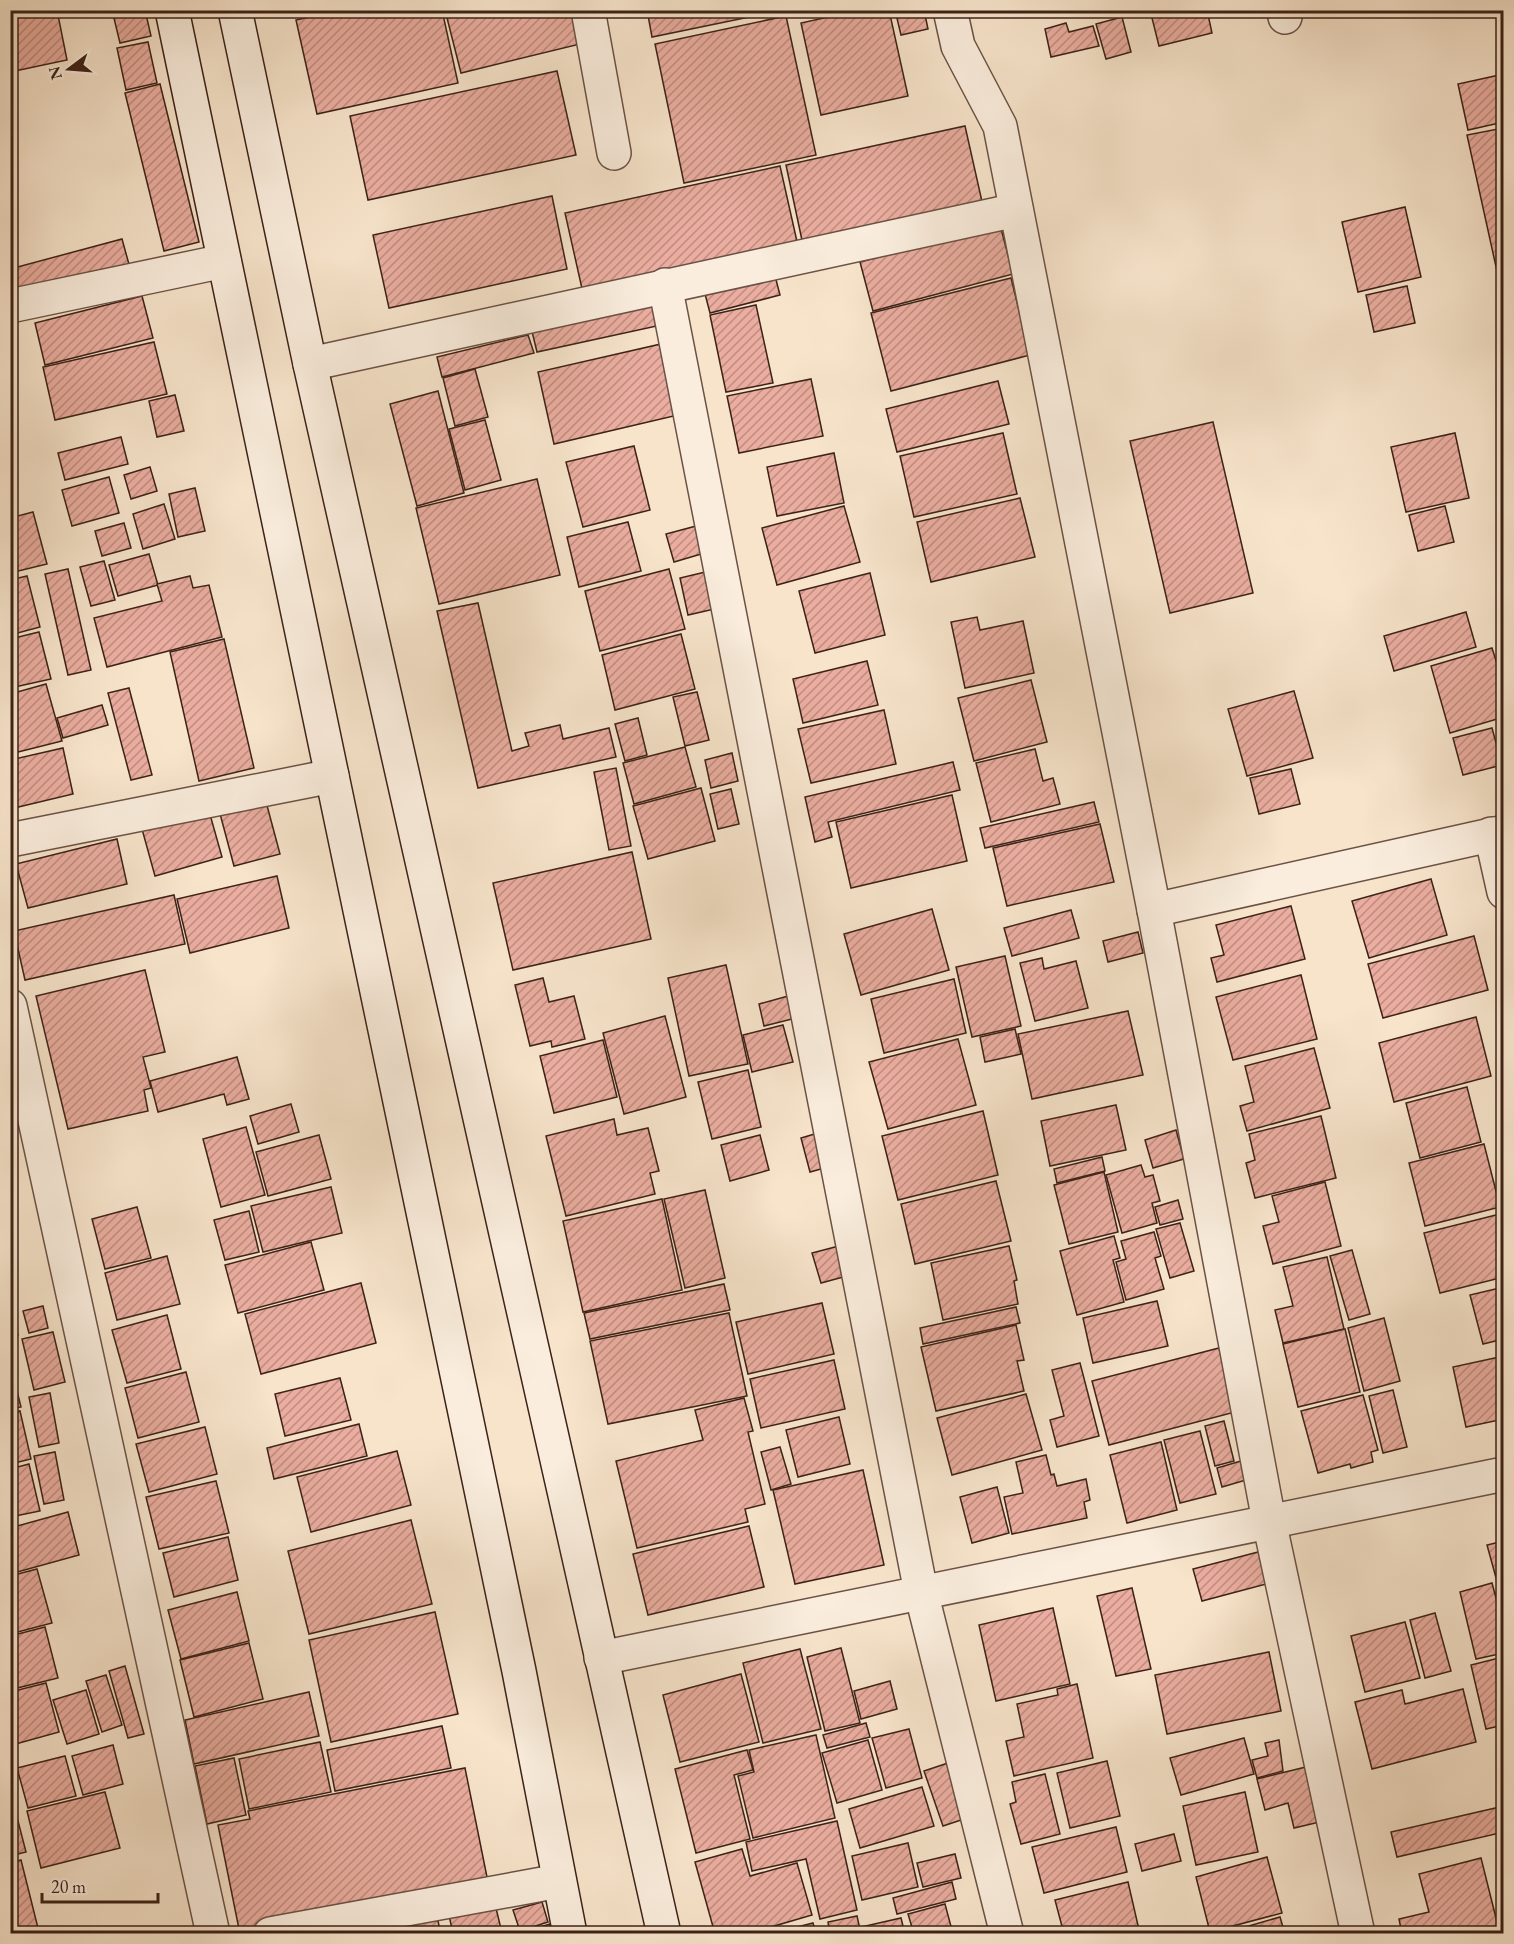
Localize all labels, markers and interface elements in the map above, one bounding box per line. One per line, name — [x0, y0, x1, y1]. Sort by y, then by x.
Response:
north arrow — [39, 39, 99, 99]
text: N — [43, 64, 67, 82]
scale bar — [42, 1866, 158, 1904]
text: 20 m — [51, 1875, 86, 1898]

